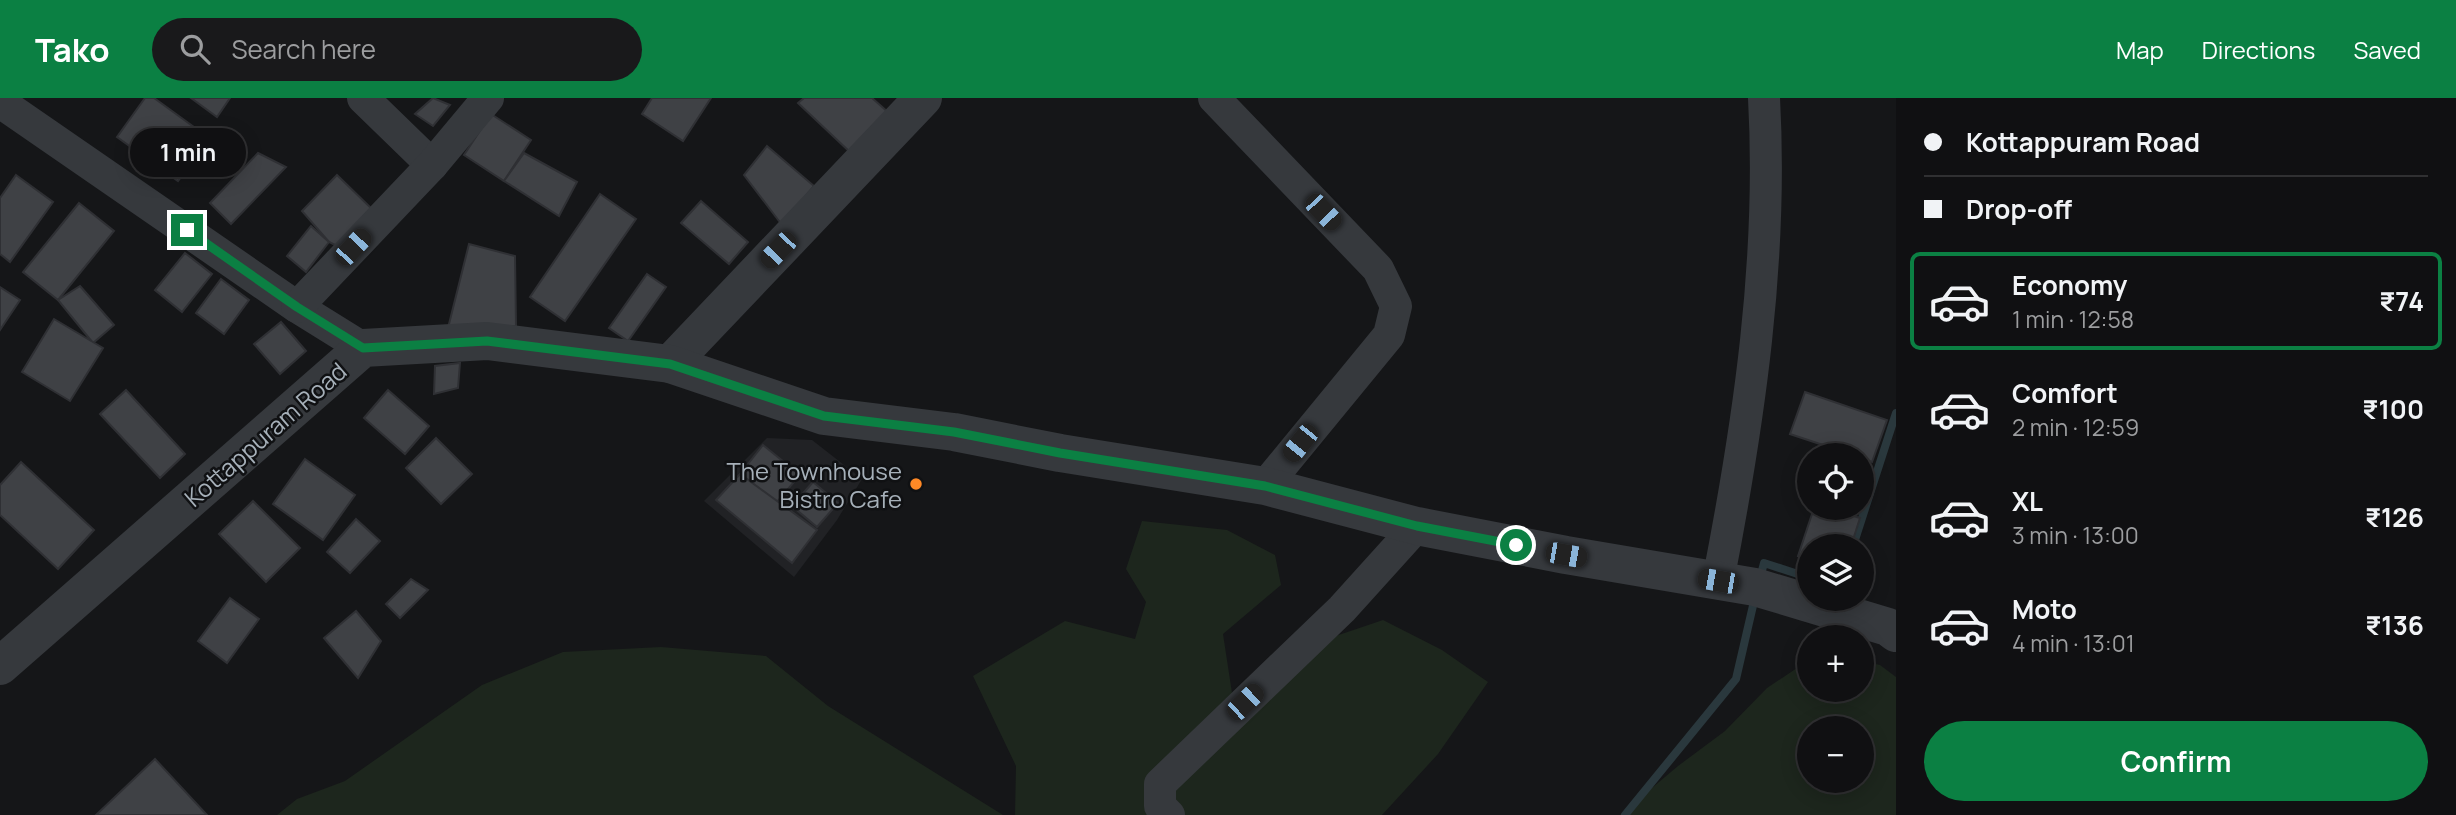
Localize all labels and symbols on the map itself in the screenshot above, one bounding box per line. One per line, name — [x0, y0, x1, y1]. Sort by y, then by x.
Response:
callout: 1 min — [129, 129, 245, 178]
car — [1301, 190, 1346, 234]
route end — [171, 214, 203, 246]
car — [331, 224, 376, 270]
car — [756, 228, 801, 272]
street label: Kottappuram Road — [177, 354, 353, 514]
car — [1279, 420, 1322, 466]
place label: The Townhouse Bistro Cafe — [726, 454, 902, 515]
marker: The Townhouse Bistro Cafe — [908, 476, 924, 492]
route start — [1500, 529, 1532, 561]
car — [1544, 541, 1589, 569]
car — [1696, 567, 1741, 595]
car — [1223, 680, 1268, 724]

